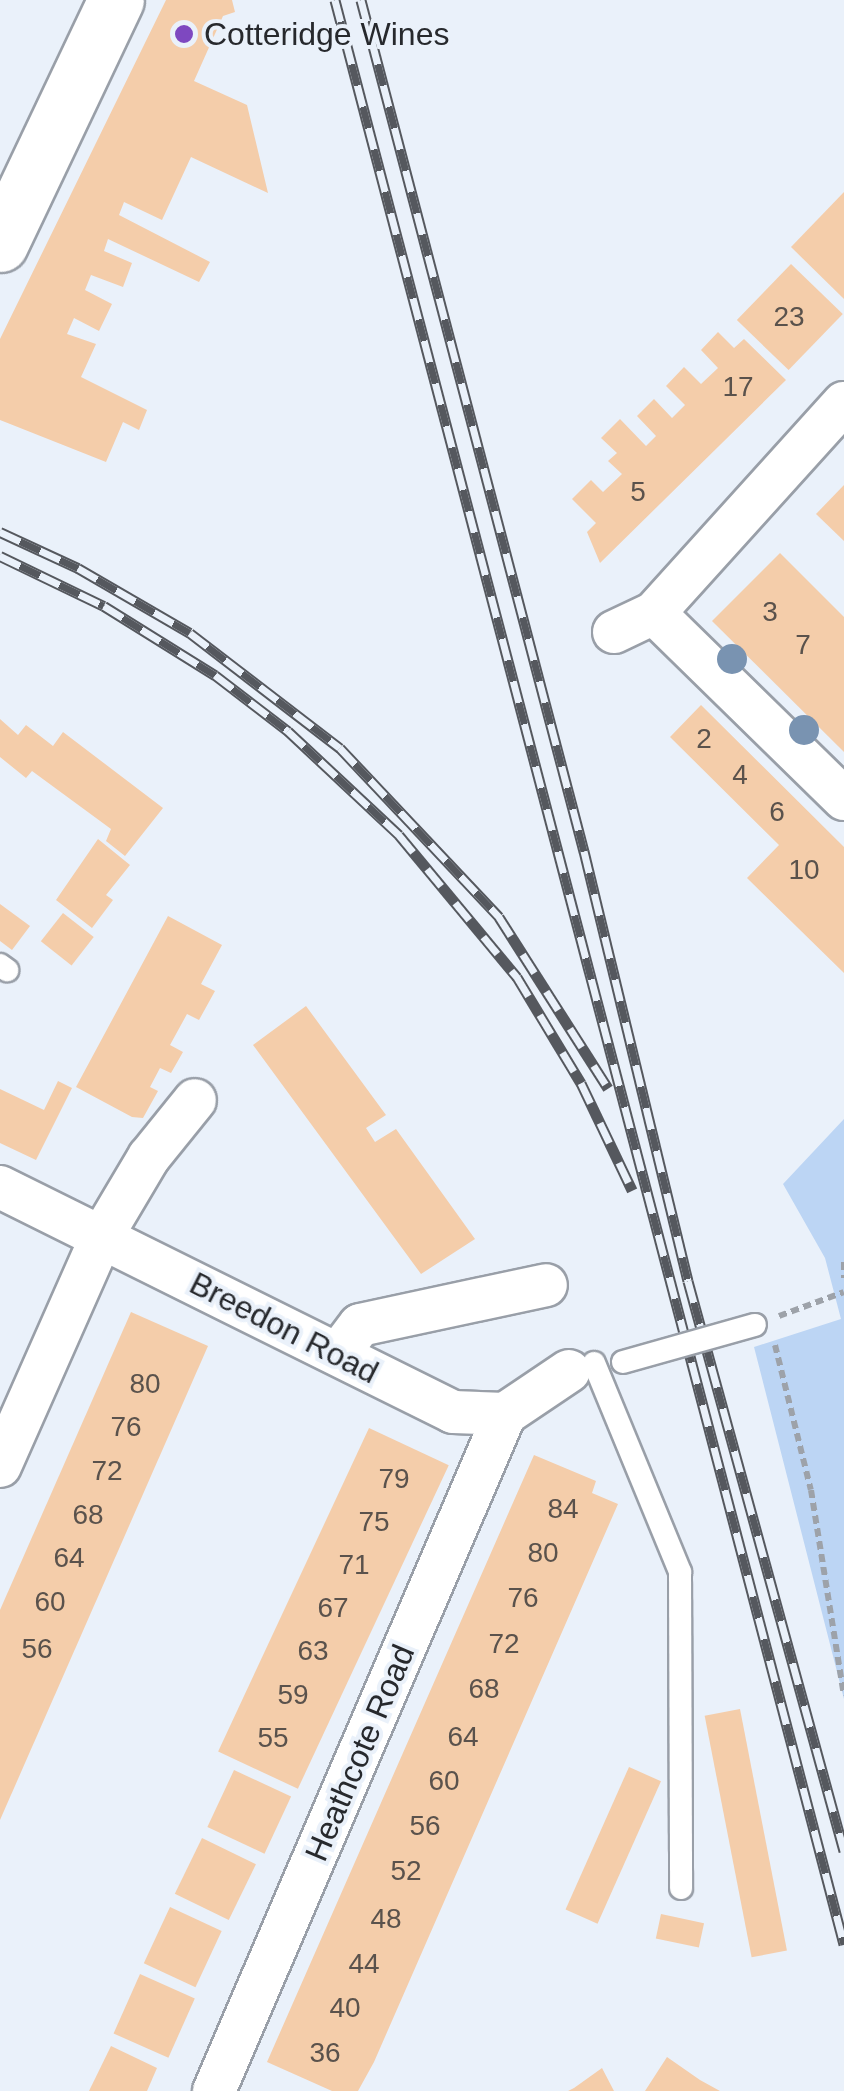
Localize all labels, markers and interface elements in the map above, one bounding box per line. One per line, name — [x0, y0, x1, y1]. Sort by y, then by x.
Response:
place label: Cotteridge Wines — [204, 15, 449, 53]
marker: Cotteridge Wines — [173, 23, 195, 45]
house number: 23 — [773, 300, 805, 334]
house number: 17 — [722, 370, 754, 404]
house number: 5 — [630, 475, 646, 509]
house number: 3 — [762, 595, 778, 629]
house number: 7 — [795, 628, 811, 662]
house number: 2 — [696, 722, 712, 756]
house number: 4 — [732, 758, 748, 792]
house number: 6 — [769, 795, 785, 829]
house number: 10 — [788, 853, 820, 887]
street label: Breedon Road — [183, 1264, 385, 1392]
house number: 80 — [129, 1367, 161, 1401]
house number: 76 — [110, 1410, 142, 1444]
house number: 72 — [91, 1454, 123, 1488]
house number: 79 — [378, 1462, 410, 1496]
house number: 84 — [547, 1492, 579, 1526]
house number: 68 — [72, 1498, 104, 1532]
house number: 75 — [358, 1505, 390, 1539]
house number: 80 — [527, 1536, 559, 1570]
house number: 64 — [53, 1541, 85, 1575]
house number: 71 — [338, 1548, 370, 1582]
house number: 76 — [507, 1581, 539, 1615]
house number: 60 — [34, 1585, 66, 1619]
house number: 67 — [317, 1591, 349, 1625]
house number: 72 — [488, 1627, 520, 1661]
house number: 56 — [21, 1632, 53, 1666]
house number: 63 — [297, 1634, 329, 1668]
street label: Heathcote Road — [297, 1639, 423, 1867]
house number: 68 — [468, 1672, 500, 1706]
house number: 59 — [277, 1678, 309, 1712]
house number: 64 — [447, 1720, 479, 1754]
house number: 55 — [257, 1721, 289, 1755]
house number: 60 — [428, 1764, 460, 1798]
house number: 56 — [409, 1809, 441, 1843]
house number: 52 — [390, 1854, 422, 1888]
house number: 48 — [370, 1902, 402, 1936]
house number: 44 — [348, 1947, 380, 1981]
house number: 40 — [329, 1991, 361, 2025]
house number: 36 — [309, 2036, 341, 2070]

